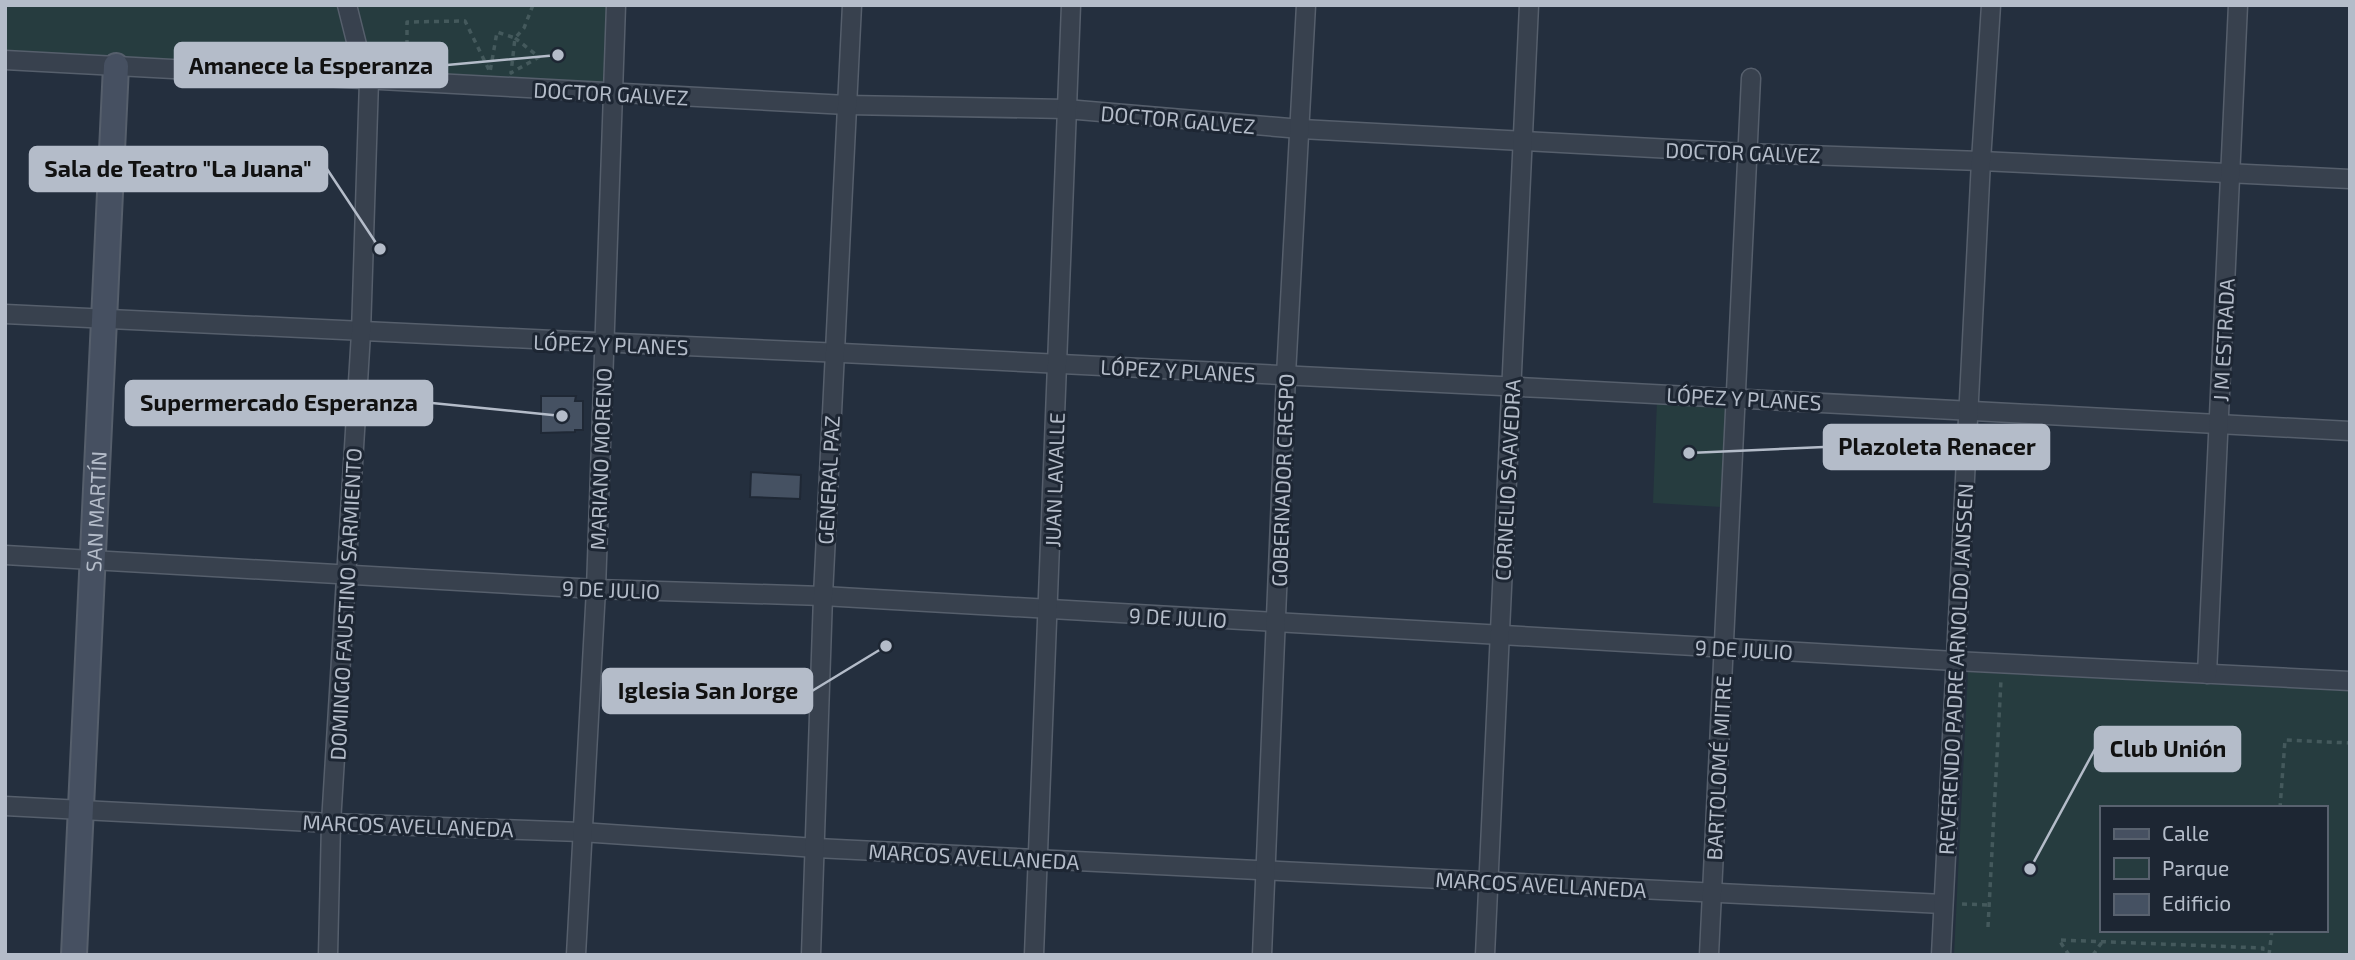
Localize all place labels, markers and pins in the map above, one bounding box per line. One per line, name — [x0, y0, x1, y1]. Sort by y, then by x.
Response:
callout: Amanece la Esperanza — [175, 43, 447, 87]
callout: Sala de Teatro "La Juana" — [30, 147, 327, 191]
callout: Supermercado Esperanza — [126, 381, 432, 425]
callout: Plazoleta Renacer — [1824, 425, 2049, 469]
callout: Iglesia San Jorge — [603, 669, 812, 713]
callout: Club Unión — [2095, 727, 2240, 771]

